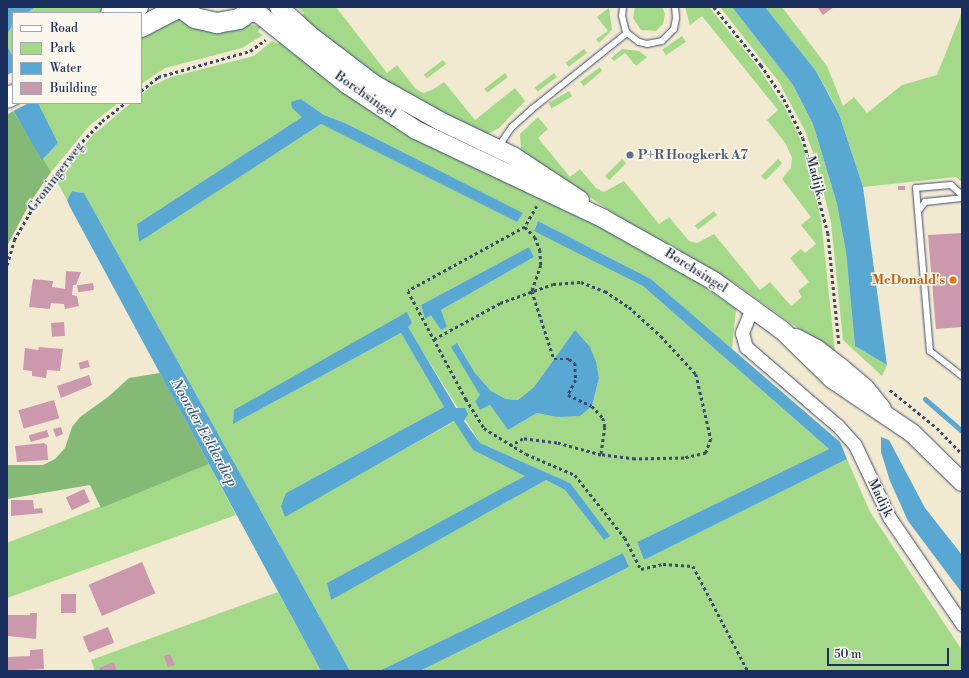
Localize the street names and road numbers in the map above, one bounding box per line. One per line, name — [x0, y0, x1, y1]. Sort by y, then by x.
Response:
street label: Borchsingel — [332, 68, 398, 122]
street label: Groningerweg — [25, 139, 87, 215]
street label: Madijk — [802, 154, 828, 198]
street label: Borchsingel — [662, 246, 730, 296]
street label: Madijk — [864, 476, 896, 520]

